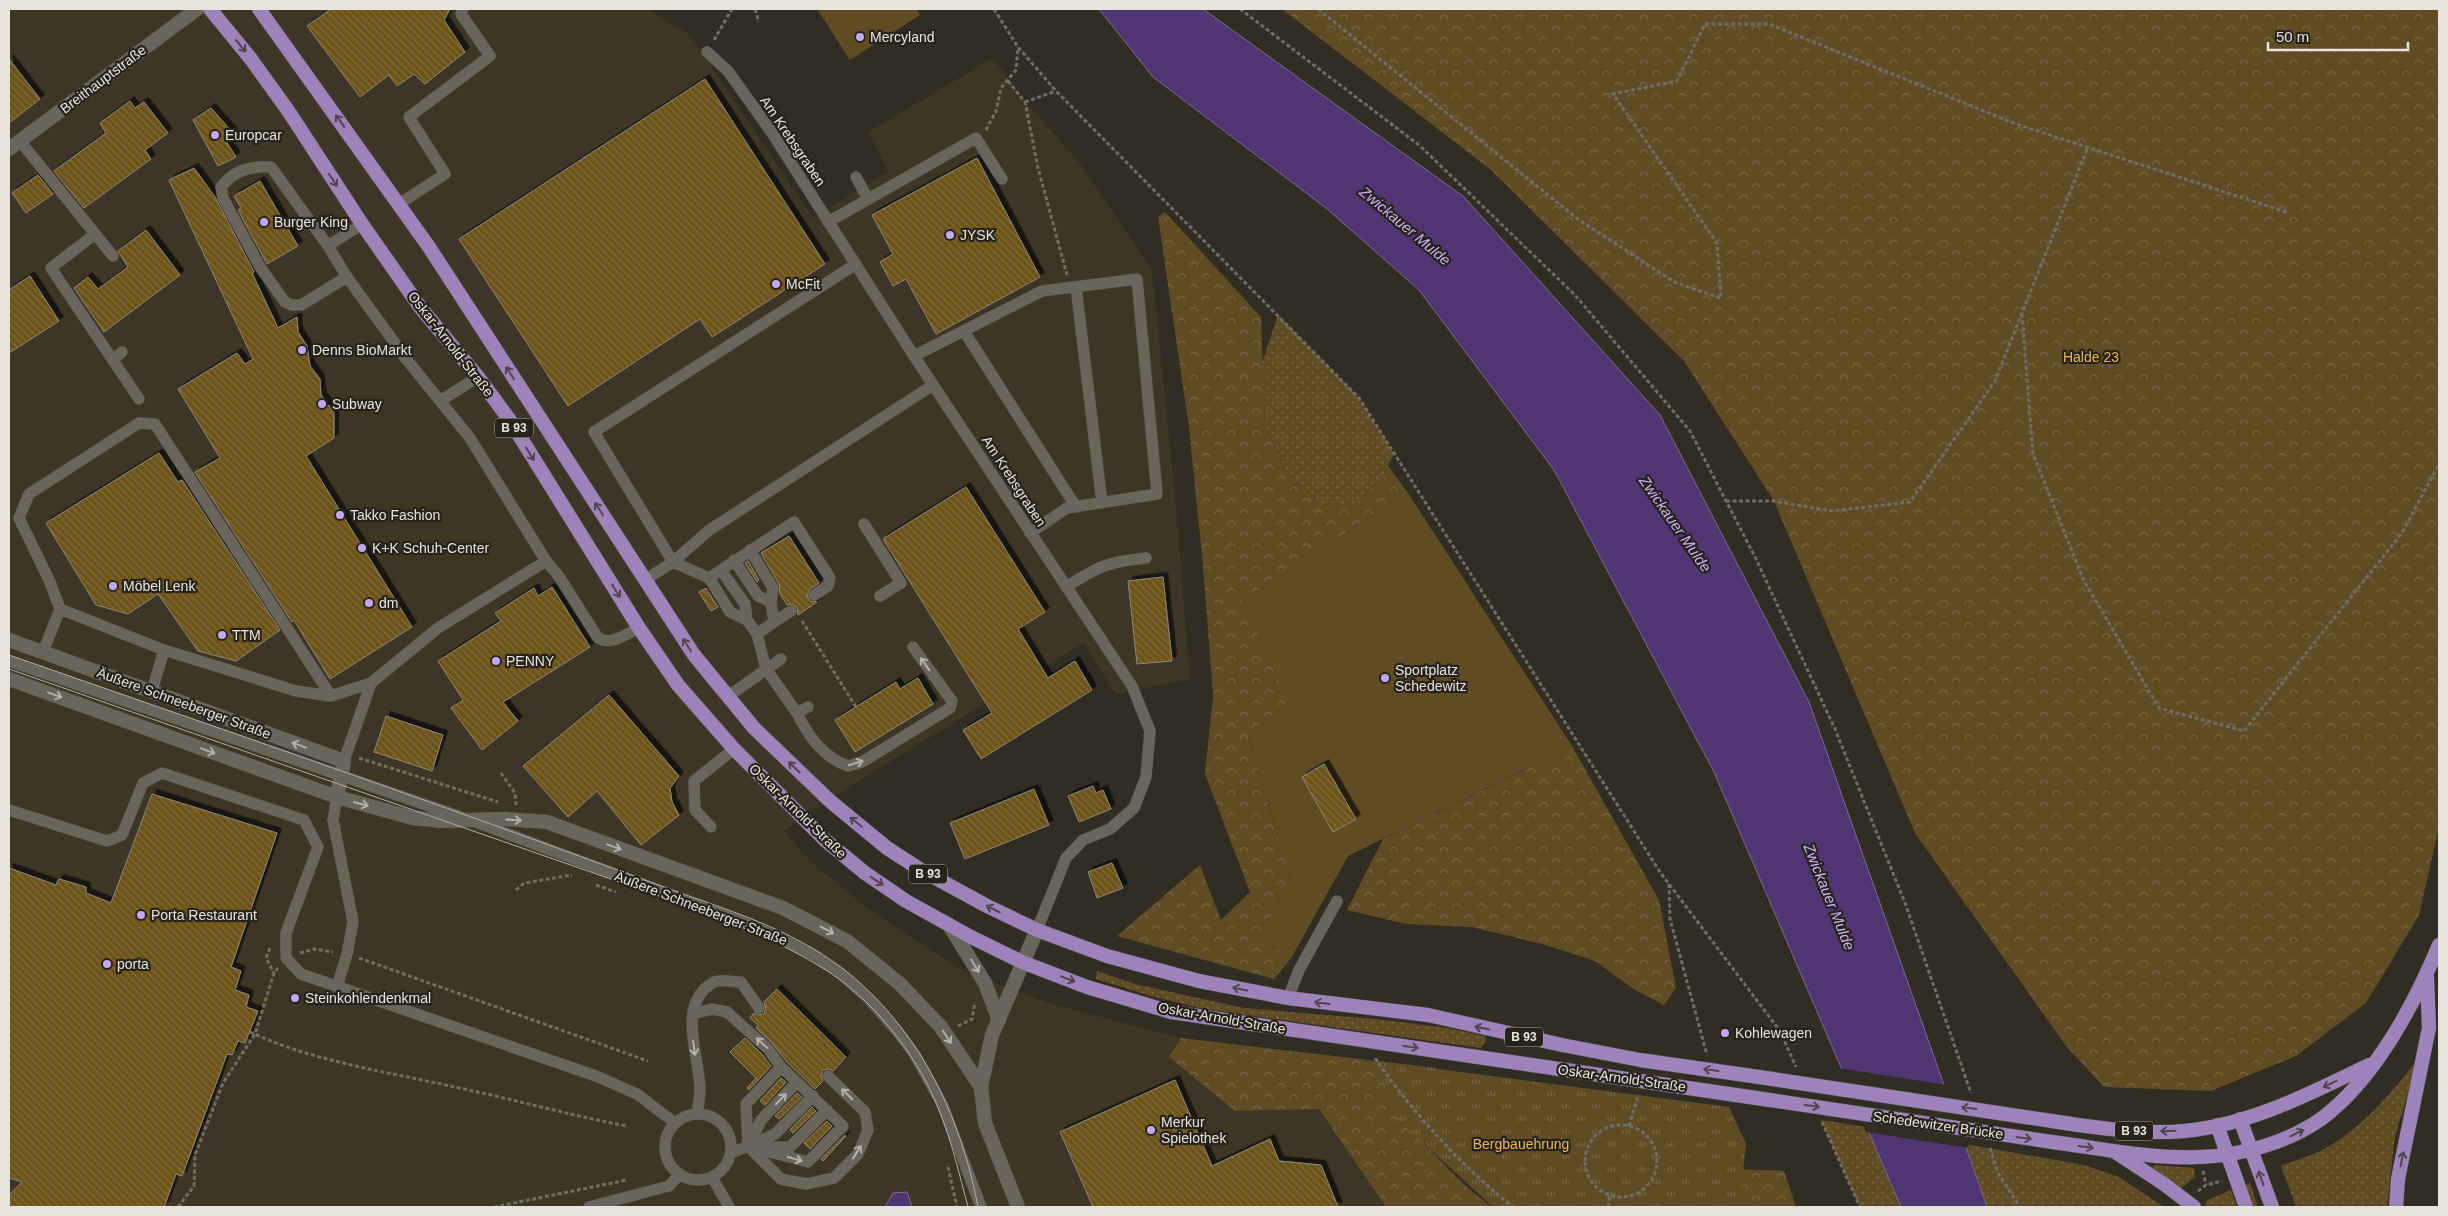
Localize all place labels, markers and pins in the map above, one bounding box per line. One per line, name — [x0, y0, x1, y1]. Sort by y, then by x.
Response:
place label: Mercyland — [870, 29, 935, 45]
marker: Mercyland — [854, 31, 866, 43]
place label: Europcar — [225, 127, 282, 143]
marker: Europcar — [209, 129, 221, 141]
place label: Burger King — [274, 214, 348, 230]
marker: Burger King — [258, 216, 270, 228]
place label: JYSK — [960, 227, 996, 243]
marker: JYSK — [944, 229, 956, 241]
place label: McFit — [786, 276, 820, 292]
marker: McFit — [770, 278, 782, 290]
place label: Denns BioMarkt — [312, 342, 412, 358]
marker: Denns BioMarkt — [296, 344, 308, 356]
place label: Subway — [332, 396, 382, 412]
marker: Subway — [316, 398, 328, 410]
place label: Takko Fashion — [350, 507, 440, 523]
marker: Takko Fashion — [334, 509, 346, 521]
place label: K+K Schuh-Center — [372, 540, 489, 556]
marker: K+K Schuh-Center — [356, 542, 368, 554]
place label: Möbel Lenk — [123, 578, 196, 594]
marker: Möbel Lenk — [107, 580, 119, 592]
place label: dm — [379, 595, 398, 611]
marker: dm — [363, 597, 375, 609]
place label: TTM — [232, 627, 261, 643]
marker: TTM — [216, 629, 228, 641]
place label: PENNY — [506, 653, 555, 669]
marker: PENNY — [490, 655, 502, 667]
place label: Sportplatz Schedewitz — [1395, 662, 1467, 694]
marker: Sportplatz Schedewitz — [1379, 672, 1391, 684]
place label: Porta Restaurant — [151, 907, 257, 923]
marker: Porta Restaurant — [135, 909, 147, 921]
place label: porta — [117, 956, 149, 972]
marker: porta — [101, 958, 113, 970]
place label: Steinkohlendenkmal — [305, 990, 431, 1006]
marker: Steinkohlendenkmal — [289, 992, 301, 1004]
place label: Kohlewagen — [1735, 1025, 1812, 1041]
marker: Kohlewagen — [1719, 1027, 1731, 1039]
place label: Merkur Spielothek — [1161, 1114, 1227, 1146]
marker: Merkur Spielothek — [1145, 1124, 1157, 1136]

